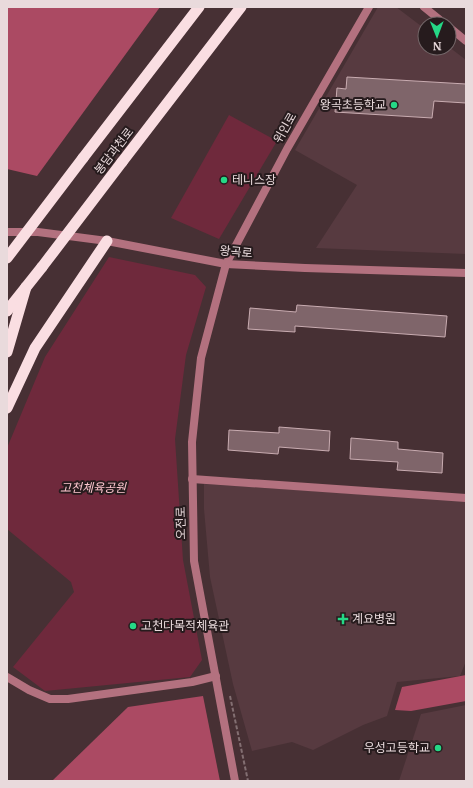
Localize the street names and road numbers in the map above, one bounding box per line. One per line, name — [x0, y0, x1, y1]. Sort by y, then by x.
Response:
street label: 위인로 — [270, 110, 299, 146]
street label: 봉담과천로 — [91, 124, 137, 177]
street label: 왕곡로 — [219, 243, 253, 260]
street label: 오전로 — [173, 506, 188, 540]

